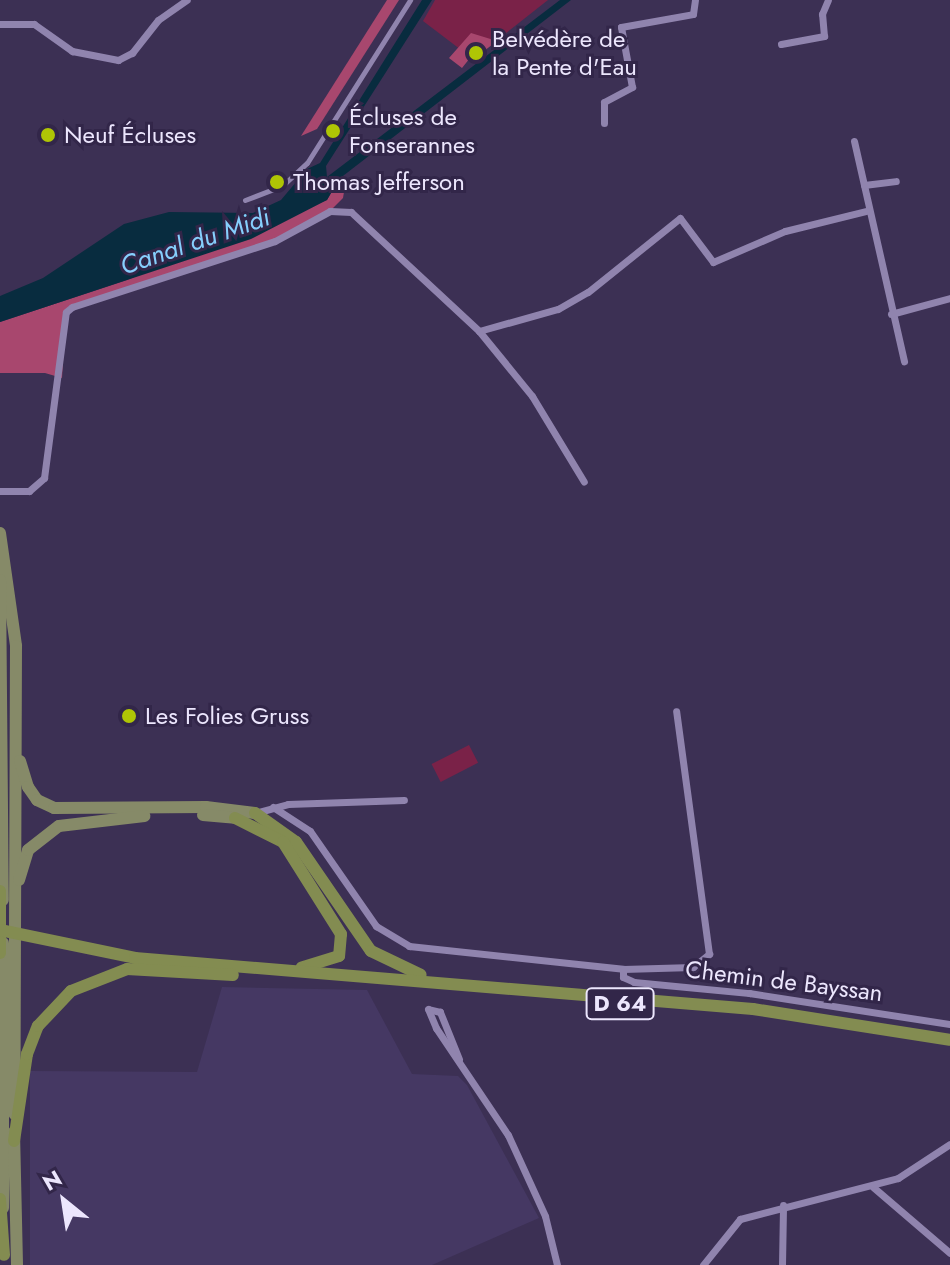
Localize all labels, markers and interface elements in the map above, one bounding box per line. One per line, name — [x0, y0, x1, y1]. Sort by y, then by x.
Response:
place label: Belvédère de la Pente d'Eau — [492, 25, 637, 81]
marker: Belvédère de la Pente d'Eau — [467, 44, 485, 62]
place label: Écluses de Fonserannes — [349, 103, 475, 159]
place label: Neuf Écluses — [64, 121, 196, 149]
marker: Écluses de Fonserannes — [324, 122, 342, 140]
marker: Neuf Écluses — [39, 126, 57, 144]
place label: Thomas Jefferson — [293, 168, 465, 196]
marker: Thomas Jefferson — [268, 173, 286, 191]
water label: Canal du Midi — [116, 202, 274, 282]
place label: Les Folies Gruss — [145, 702, 309, 730]
marker: Les Folies Gruss — [120, 707, 138, 725]
street label: Chemin de Bayssan — [684, 955, 884, 1007]
road number: D 64 — [584, 986, 656, 1022]
north arrow — [24, 1161, 104, 1241]
text: N — [36, 1162, 68, 1198]

